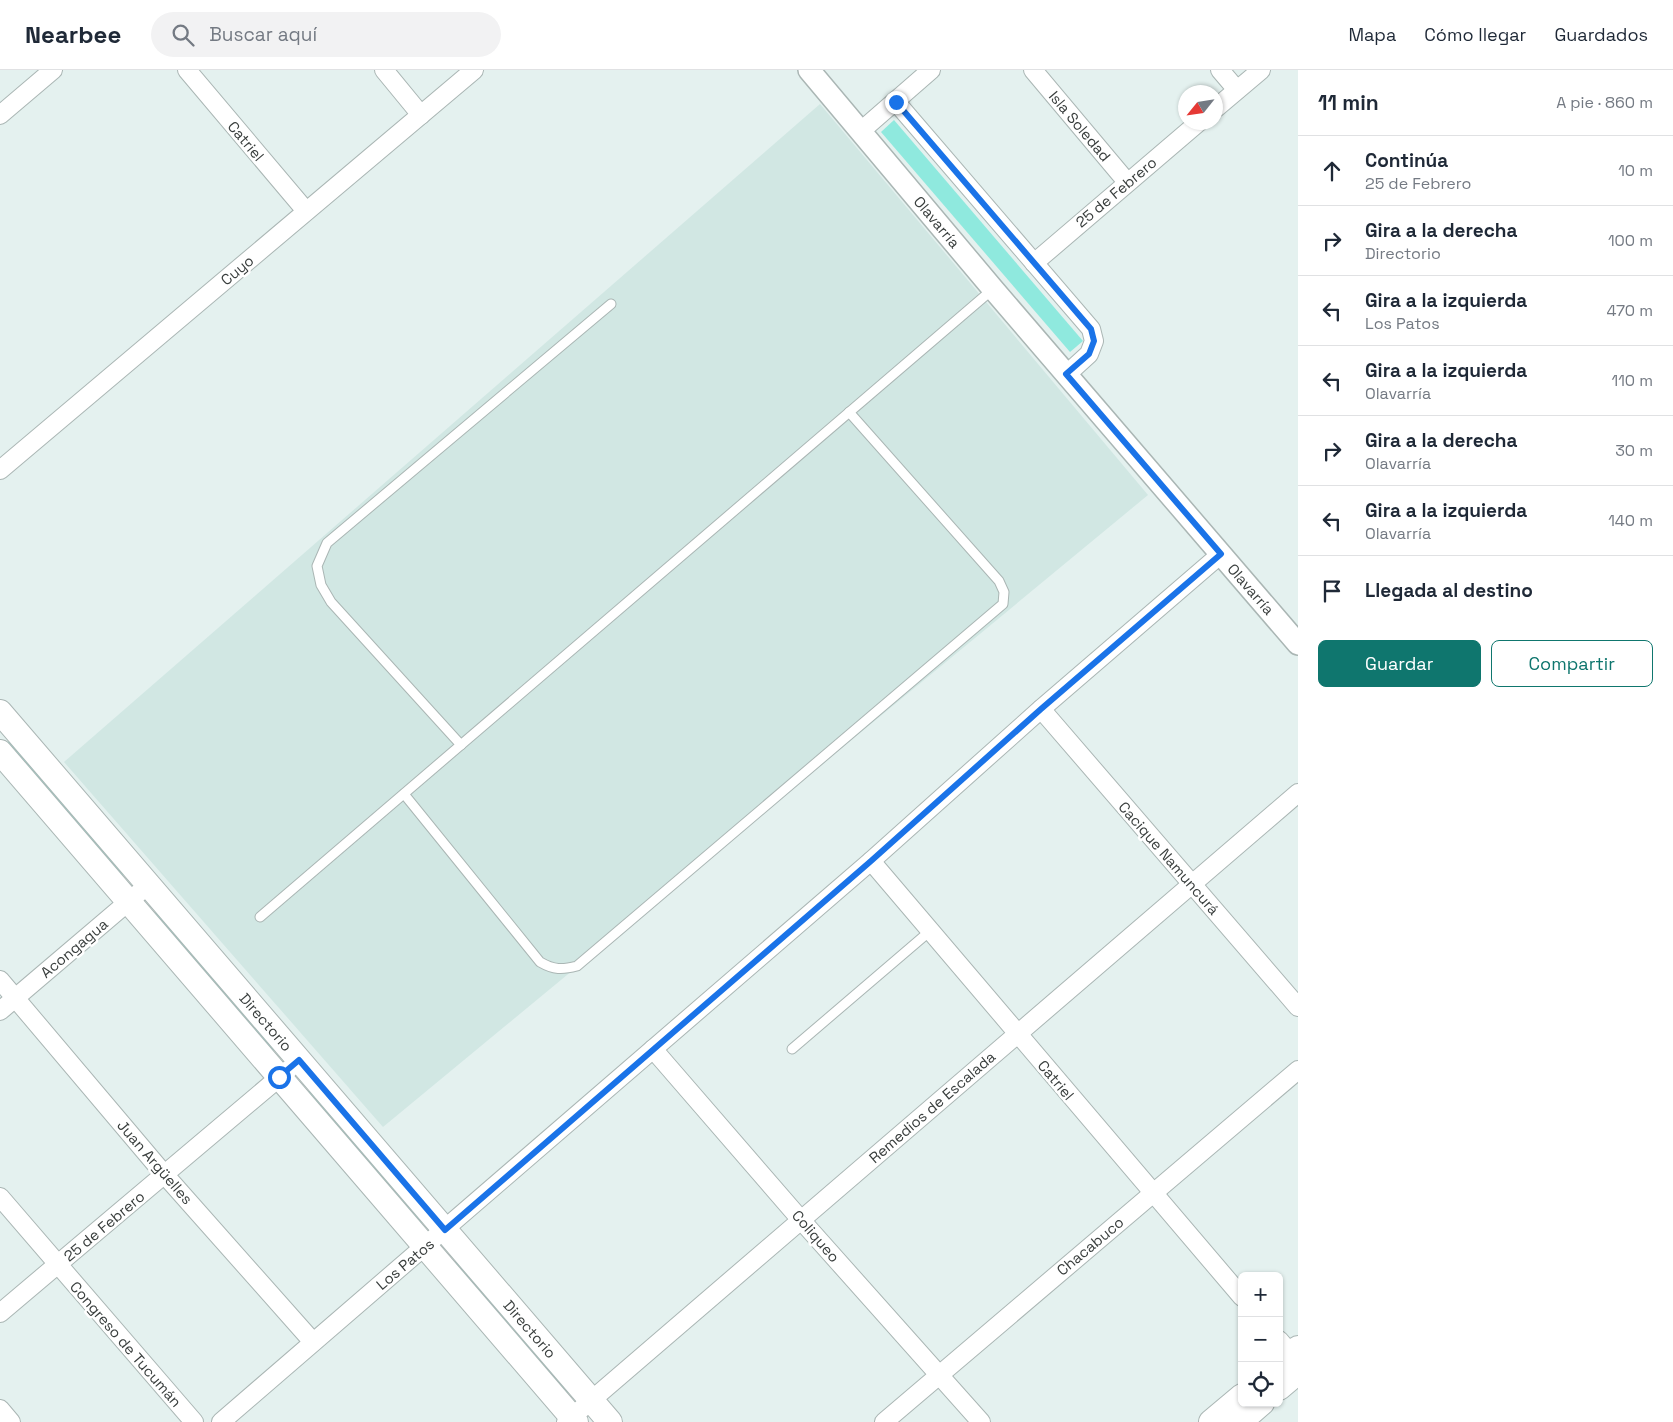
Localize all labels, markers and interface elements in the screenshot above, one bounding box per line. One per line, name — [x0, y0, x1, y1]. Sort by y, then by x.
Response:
search box — [151, 12, 501, 57]
text: Nearbee — [25, 19, 121, 50]
icon: search — [169, 21, 197, 49]
text: Buscar aquí — [209, 22, 317, 47]
text: Mapa — [1348, 23, 1396, 46]
text: Cómo llegar — [1424, 23, 1526, 46]
text: Guardados — [1554, 23, 1648, 46]
north arrow — [1178, 85, 1223, 130]
street label: Isla Soledad — [1045, 87, 1115, 165]
text: 11 min — [1318, 89, 1379, 116]
route end — [885, 91, 908, 114]
text: A pie · 860 m — [1556, 92, 1653, 113]
street label: Catriel — [224, 117, 268, 165]
text: Continúa — [1365, 148, 1448, 173]
street label: 25 de Febrero — [1072, 153, 1160, 231]
icon: ahead — [1318, 157, 1346, 185]
text: 10 m — [1618, 160, 1653, 181]
text: 25 de Febrero — [1365, 173, 1471, 194]
street label: Olavarría — [910, 192, 964, 252]
text: Gira a la derecha — [1365, 218, 1517, 243]
icon: right — [1318, 227, 1346, 255]
text: 100 m — [1608, 230, 1653, 251]
text: Directorio — [1365, 243, 1441, 264]
street label: Cuyo — [217, 251, 257, 289]
text: Gira a la izquierda — [1365, 288, 1527, 313]
icon: left — [1318, 297, 1346, 325]
text: 470 m — [1606, 300, 1653, 321]
text: Los Patos — [1365, 313, 1440, 334]
text: Gira a la izquierda — [1365, 358, 1527, 383]
icon: left — [1318, 367, 1346, 395]
text: 110 m — [1611, 370, 1653, 391]
text: Olavarría — [1365, 383, 1431, 404]
text: Gira a la derecha — [1365, 428, 1517, 453]
icon: right — [1318, 437, 1346, 465]
text: 30 m — [1615, 440, 1653, 461]
text: Olavarría — [1365, 453, 1431, 474]
text: Gira a la izquierda — [1365, 498, 1527, 523]
icon: left — [1318, 507, 1346, 535]
text: 140 m — [1608, 510, 1653, 531]
text: Olavarría — [1365, 523, 1431, 544]
street label: Olavarría — [1223, 559, 1279, 619]
icon: arrive — [1318, 577, 1346, 605]
text: Llegada al destino — [1365, 578, 1533, 603]
button: Guardar — [1318, 640, 1481, 687]
button: Compartir — [1491, 640, 1653, 687]
street label: Cacique Namuncurá — [1115, 797, 1224, 919]
street label: Acongagua — [36, 914, 112, 982]
street label: Directorio — [236, 989, 296, 1055]
street label: Remedios de Escalada — [865, 1047, 999, 1167]
street label: Catriel — [1034, 1056, 1078, 1104]
route start — [268, 1066, 291, 1089]
street label: Juan Argüelles — [113, 1116, 197, 1208]
street label: 25 de Febrero — [60, 1187, 148, 1265]
street label: Coliqueo — [788, 1206, 844, 1266]
street label: Chacabuco — [1053, 1212, 1127, 1280]
street label: Los Patos — [372, 1234, 438, 1294]
map controls — [1238, 1272, 1283, 1407]
button: + — [1238, 1272, 1283, 1317]
street label: Congreso de Tucumán — [66, 1277, 186, 1411]
street label: Directorio — [500, 1296, 560, 1362]
button: − — [1238, 1317, 1283, 1362]
button: locate — [1238, 1362, 1283, 1407]

